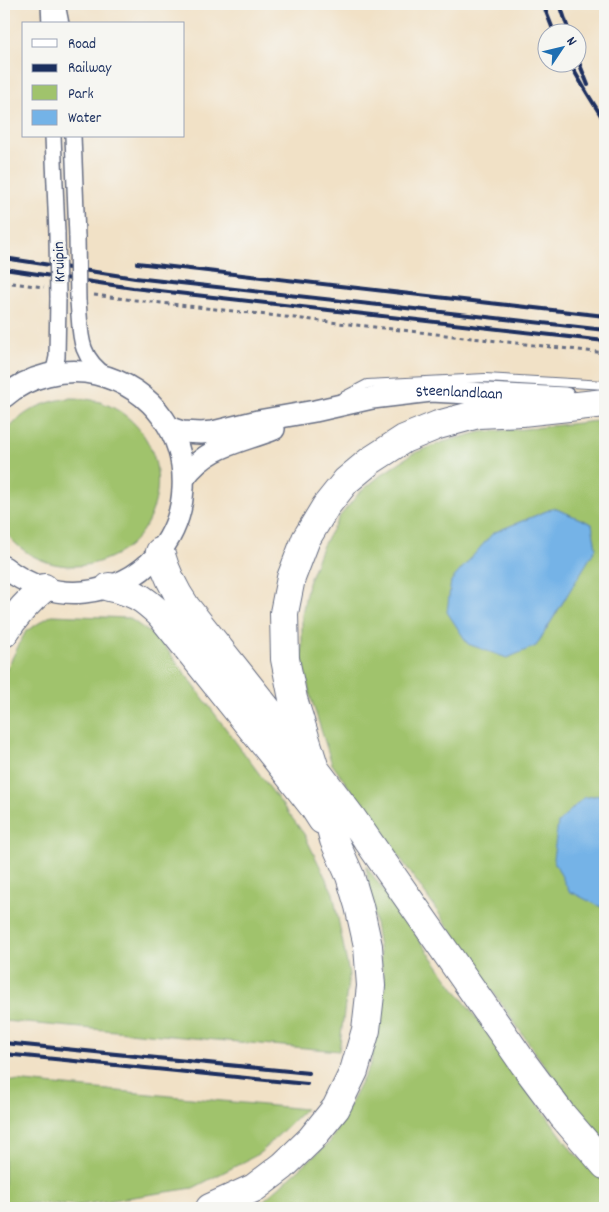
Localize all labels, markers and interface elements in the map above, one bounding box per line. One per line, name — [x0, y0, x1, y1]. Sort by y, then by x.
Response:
legend — [22, 22, 185, 138]
north arrow — [536, 22, 586, 72]
text: N — [561, 33, 581, 50]
text: Road — [68, 34, 96, 56]
text: Railway — [68, 58, 112, 80]
text: Park — [68, 84, 94, 106]
text: Water — [68, 108, 102, 130]
street label: Kruipin — [48, 241, 72, 283]
street label: Steenlandlaan — [414, 379, 503, 406]

